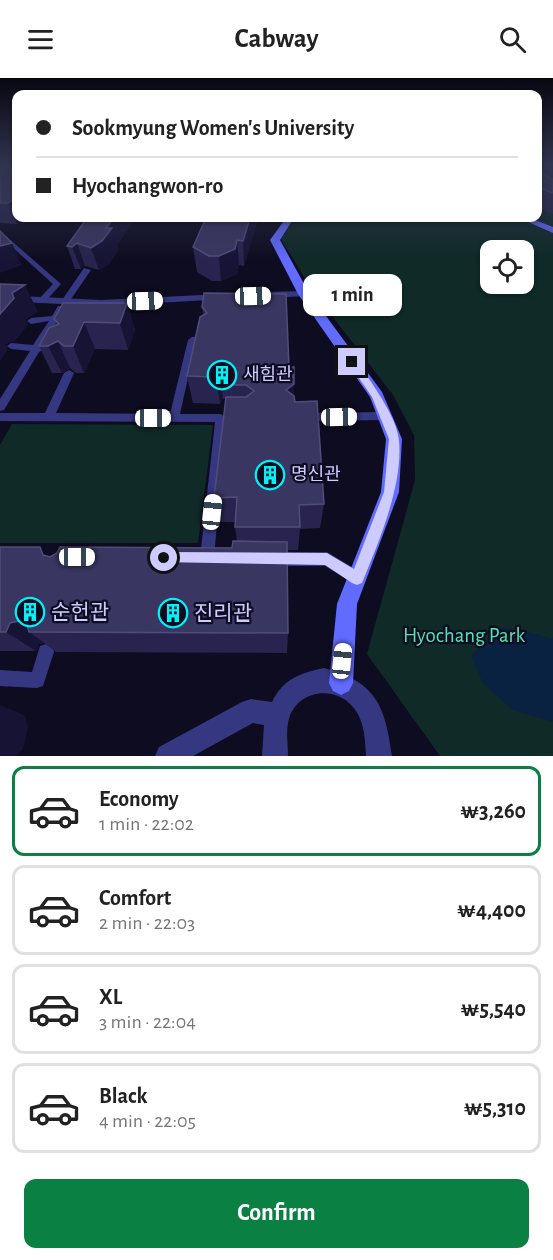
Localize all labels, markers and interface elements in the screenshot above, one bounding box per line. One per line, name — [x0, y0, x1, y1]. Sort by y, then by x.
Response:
icon: menu — [24, 23, 57, 56]
icon: search — [496, 23, 529, 56]
text: Cabway — [234, 25, 319, 52]
text: Sookmyung Women's University — [72, 117, 354, 139]
text: Hyochangwon-ro — [72, 175, 223, 197]
map controls — [480, 240, 534, 294]
button: locate — [480, 240, 534, 294]
callout: 1 min — [302, 275, 401, 317]
text: 1 min — [331, 285, 374, 305]
car — [235, 286, 271, 306]
car — [127, 291, 163, 311]
route end — [338, 348, 365, 375]
building icon: 새힘관 — [206, 359, 238, 391]
place label: 새힘관 — [243, 365, 293, 384]
car — [321, 408, 357, 426]
car — [135, 409, 171, 427]
building icon: 명신관 — [254, 459, 286, 491]
place label: 명신관 — [291, 465, 341, 484]
car — [201, 493, 223, 531]
route start — [150, 544, 177, 571]
car — [59, 548, 95, 566]
building icon: 순헌관 — [14, 596, 46, 628]
building icon: 진리관 — [157, 597, 189, 629]
place label: 순헌관 — [51, 601, 109, 623]
place label: 진리관 — [194, 602, 252, 624]
park label: Hyochang Park — [403, 625, 525, 646]
car — [331, 642, 353, 680]
icon: car — [27, 784, 81, 838]
text: Economy — [99, 788, 179, 810]
text: ₩3,260 — [460, 800, 526, 822]
text: 1 min · 22:02 — [99, 814, 194, 834]
icon: car — [27, 883, 81, 937]
text: Comfort — [99, 887, 171, 909]
text: ₩4,400 — [457, 899, 526, 921]
text: 2 min · 22:03 — [99, 913, 195, 933]
icon: car — [27, 982, 81, 1036]
text: XL — [99, 986, 122, 1008]
text: ₩5,540 — [461, 998, 526, 1020]
text: 3 min · 22:04 — [99, 1012, 196, 1032]
icon: car — [27, 1081, 81, 1135]
text: Black — [99, 1085, 147, 1107]
text: ₩5,310 — [464, 1097, 526, 1119]
text: 4 min · 22:05 — [99, 1111, 196, 1131]
button: Confirm — [24, 1179, 529, 1248]

